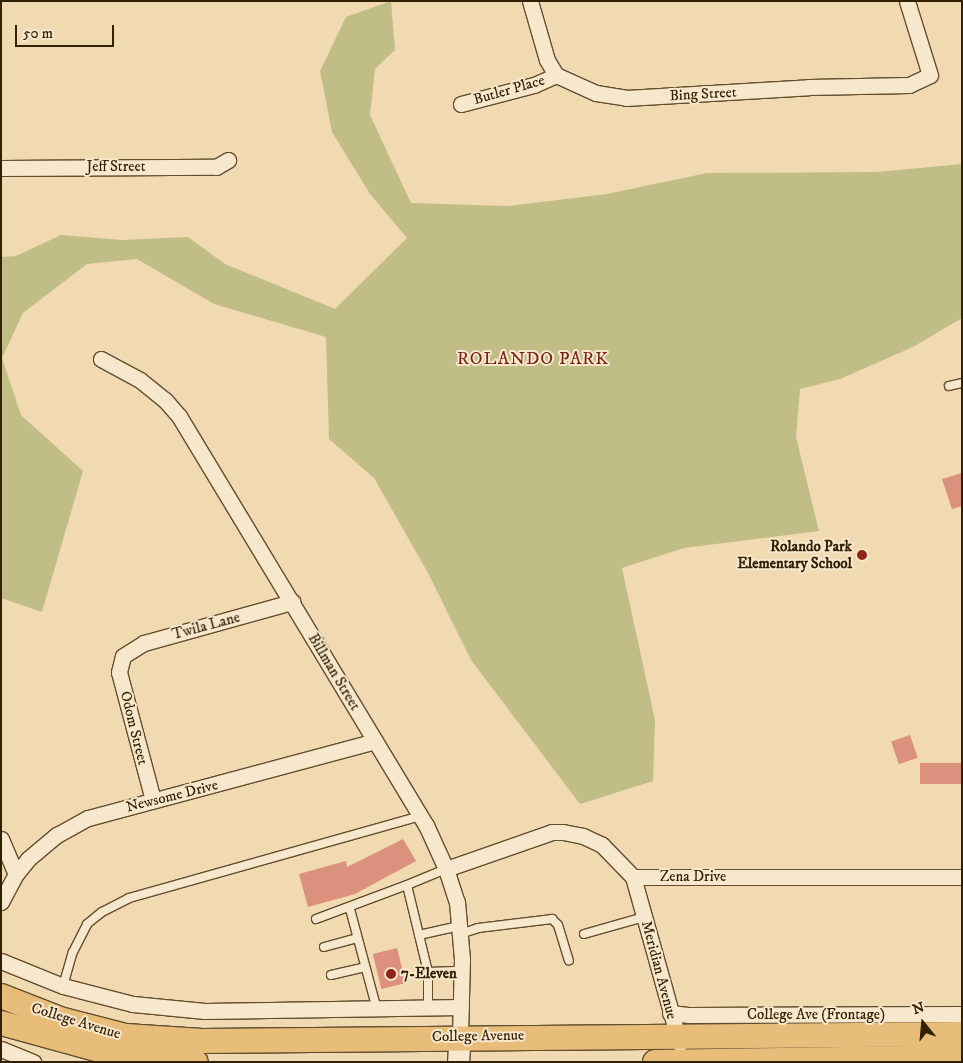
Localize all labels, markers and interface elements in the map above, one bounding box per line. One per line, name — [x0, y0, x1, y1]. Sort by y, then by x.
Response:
scale bar — [18, 15, 116, 47]
text: 50 m — [23, 24, 53, 43]
street label: Butler Place — [471, 71, 547, 109]
street label: Bing Street — [669, 83, 737, 105]
street label: Jeff Street — [87, 158, 145, 176]
district label: ROLANDO PARK — [456, 348, 610, 370]
place label: Rolando Park Elementary School — [737, 537, 852, 572]
marker: Rolando Park Elementary School — [856, 549, 868, 561]
street label: Twila Lane — [170, 608, 242, 644]
street label: Billman Street — [304, 630, 364, 714]
street label: Odom Street — [116, 689, 152, 767]
street label: Newsome Drive — [124, 776, 220, 816]
street label: Zena Drive — [660, 868, 726, 886]
street label: Meridian Avenue — [637, 919, 681, 1021]
place label: 7-Eleven — [401, 965, 457, 983]
marker: 7-Eleven — [385, 968, 397, 980]
north arrow — [898, 998, 948, 1048]
text: N — [910, 998, 927, 1019]
street label: College Avenue — [29, 999, 123, 1043]
street label: College Ave (Frontage) — [747, 1006, 885, 1024]
street label: College Avenue — [432, 1026, 524, 1046]

